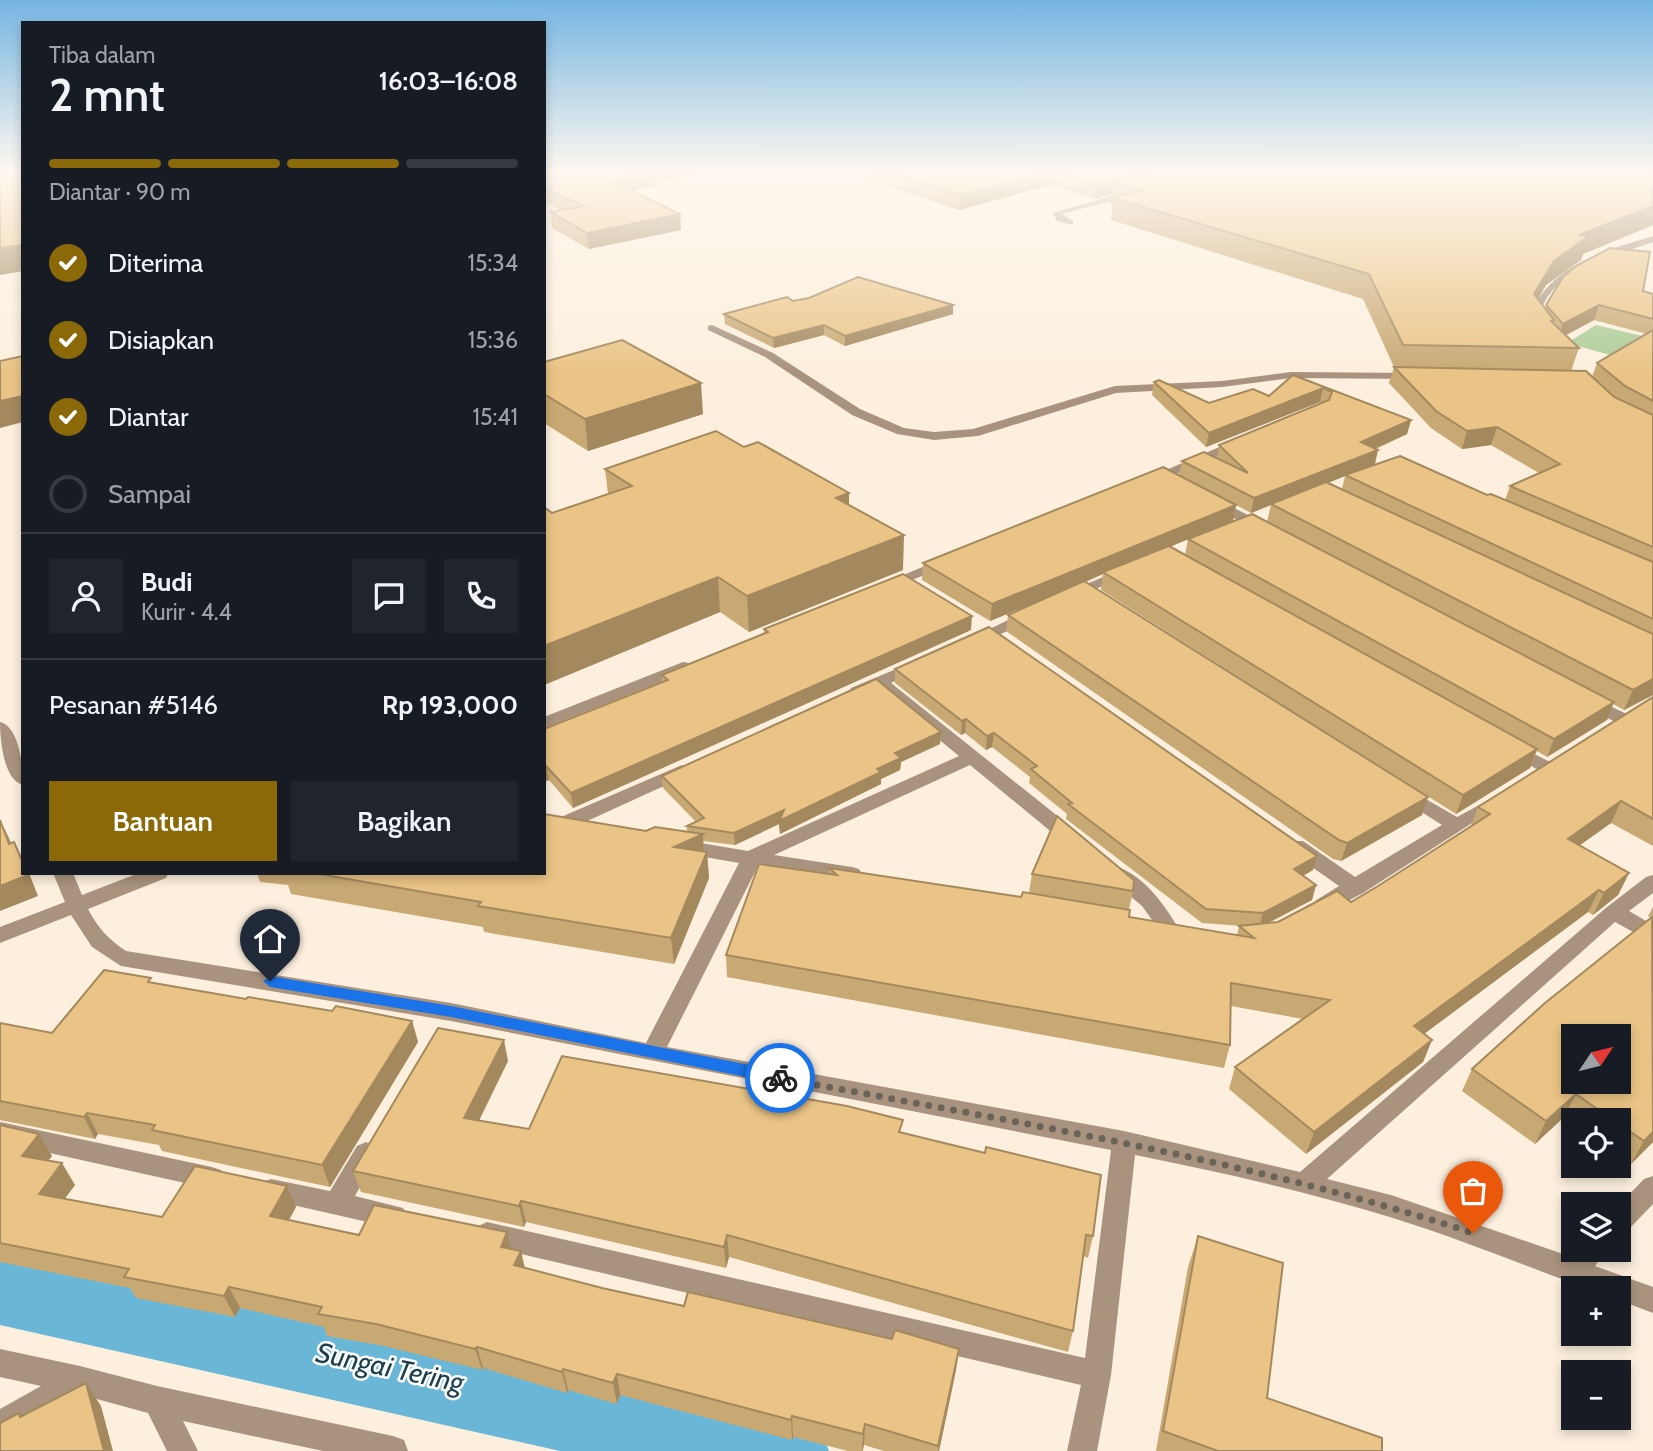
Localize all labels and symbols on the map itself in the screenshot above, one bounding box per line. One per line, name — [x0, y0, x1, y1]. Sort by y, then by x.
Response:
pin — [240, 909, 300, 981]
north arrow — [1561, 1024, 1631, 1094]
courier — [745, 1043, 815, 1113]
pin — [1443, 1161, 1503, 1233]
water label: Sungai Tering — [313, 1335, 468, 1399]

